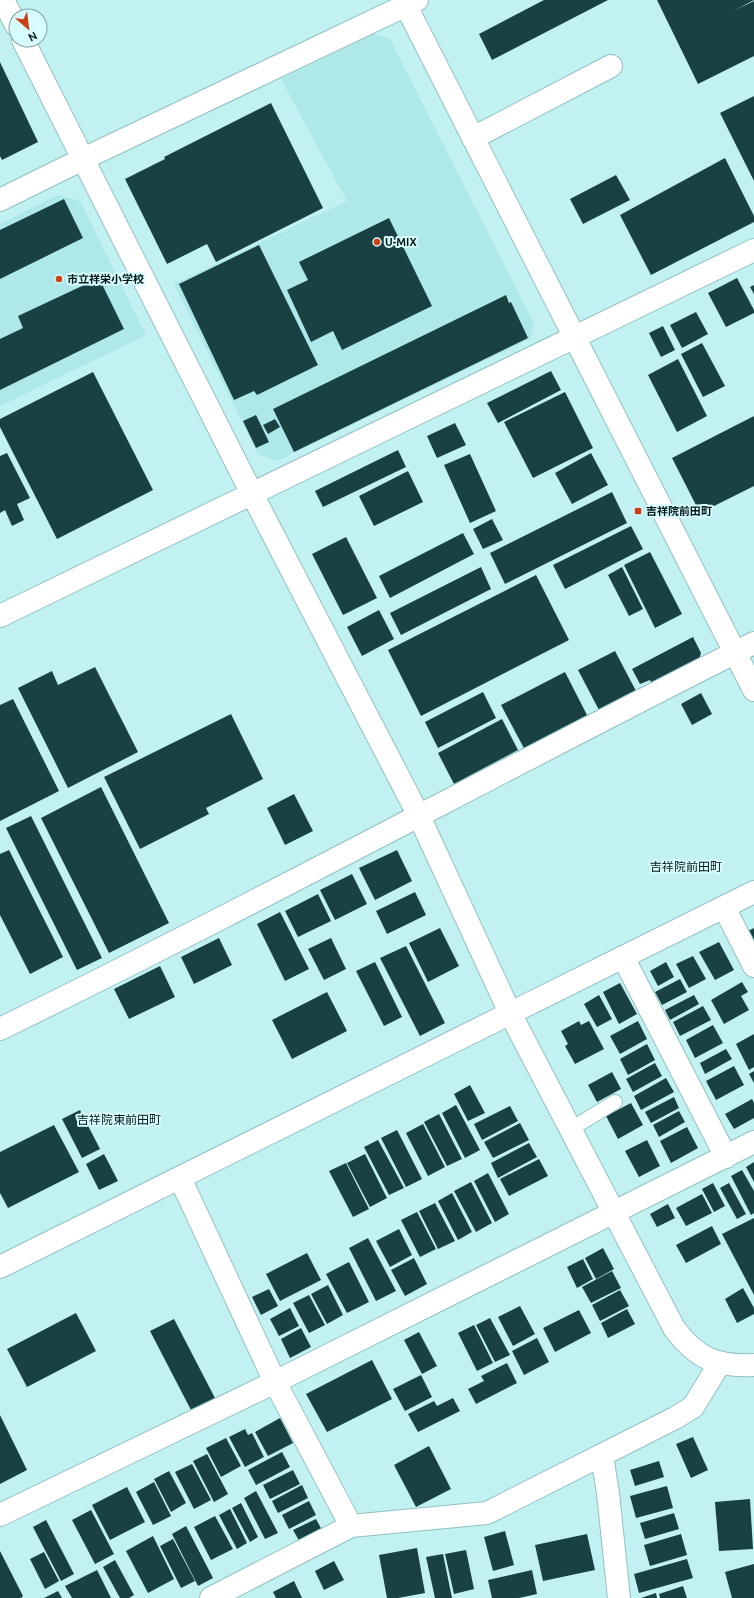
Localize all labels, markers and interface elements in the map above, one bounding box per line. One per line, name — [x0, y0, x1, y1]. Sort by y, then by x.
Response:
north arrow — [8, 8, 48, 48]
text: N — [26, 30, 39, 44]
place label: U-MIX — [385, 236, 417, 248]
marker: U-MIX — [372, 237, 382, 247]
place label: 市立祥栄小学校 — [67, 273, 144, 285]
marker: 市立祥栄小学校 — [54, 274, 64, 284]
place label: 吉祥院前田町 — [646, 505, 712, 517]
marker: 吉祥院前田町 — [633, 506, 643, 516]
district label: 吉祥院前田町 — [650, 860, 722, 873]
district label: 吉祥院東前田町 — [77, 1113, 161, 1126]

